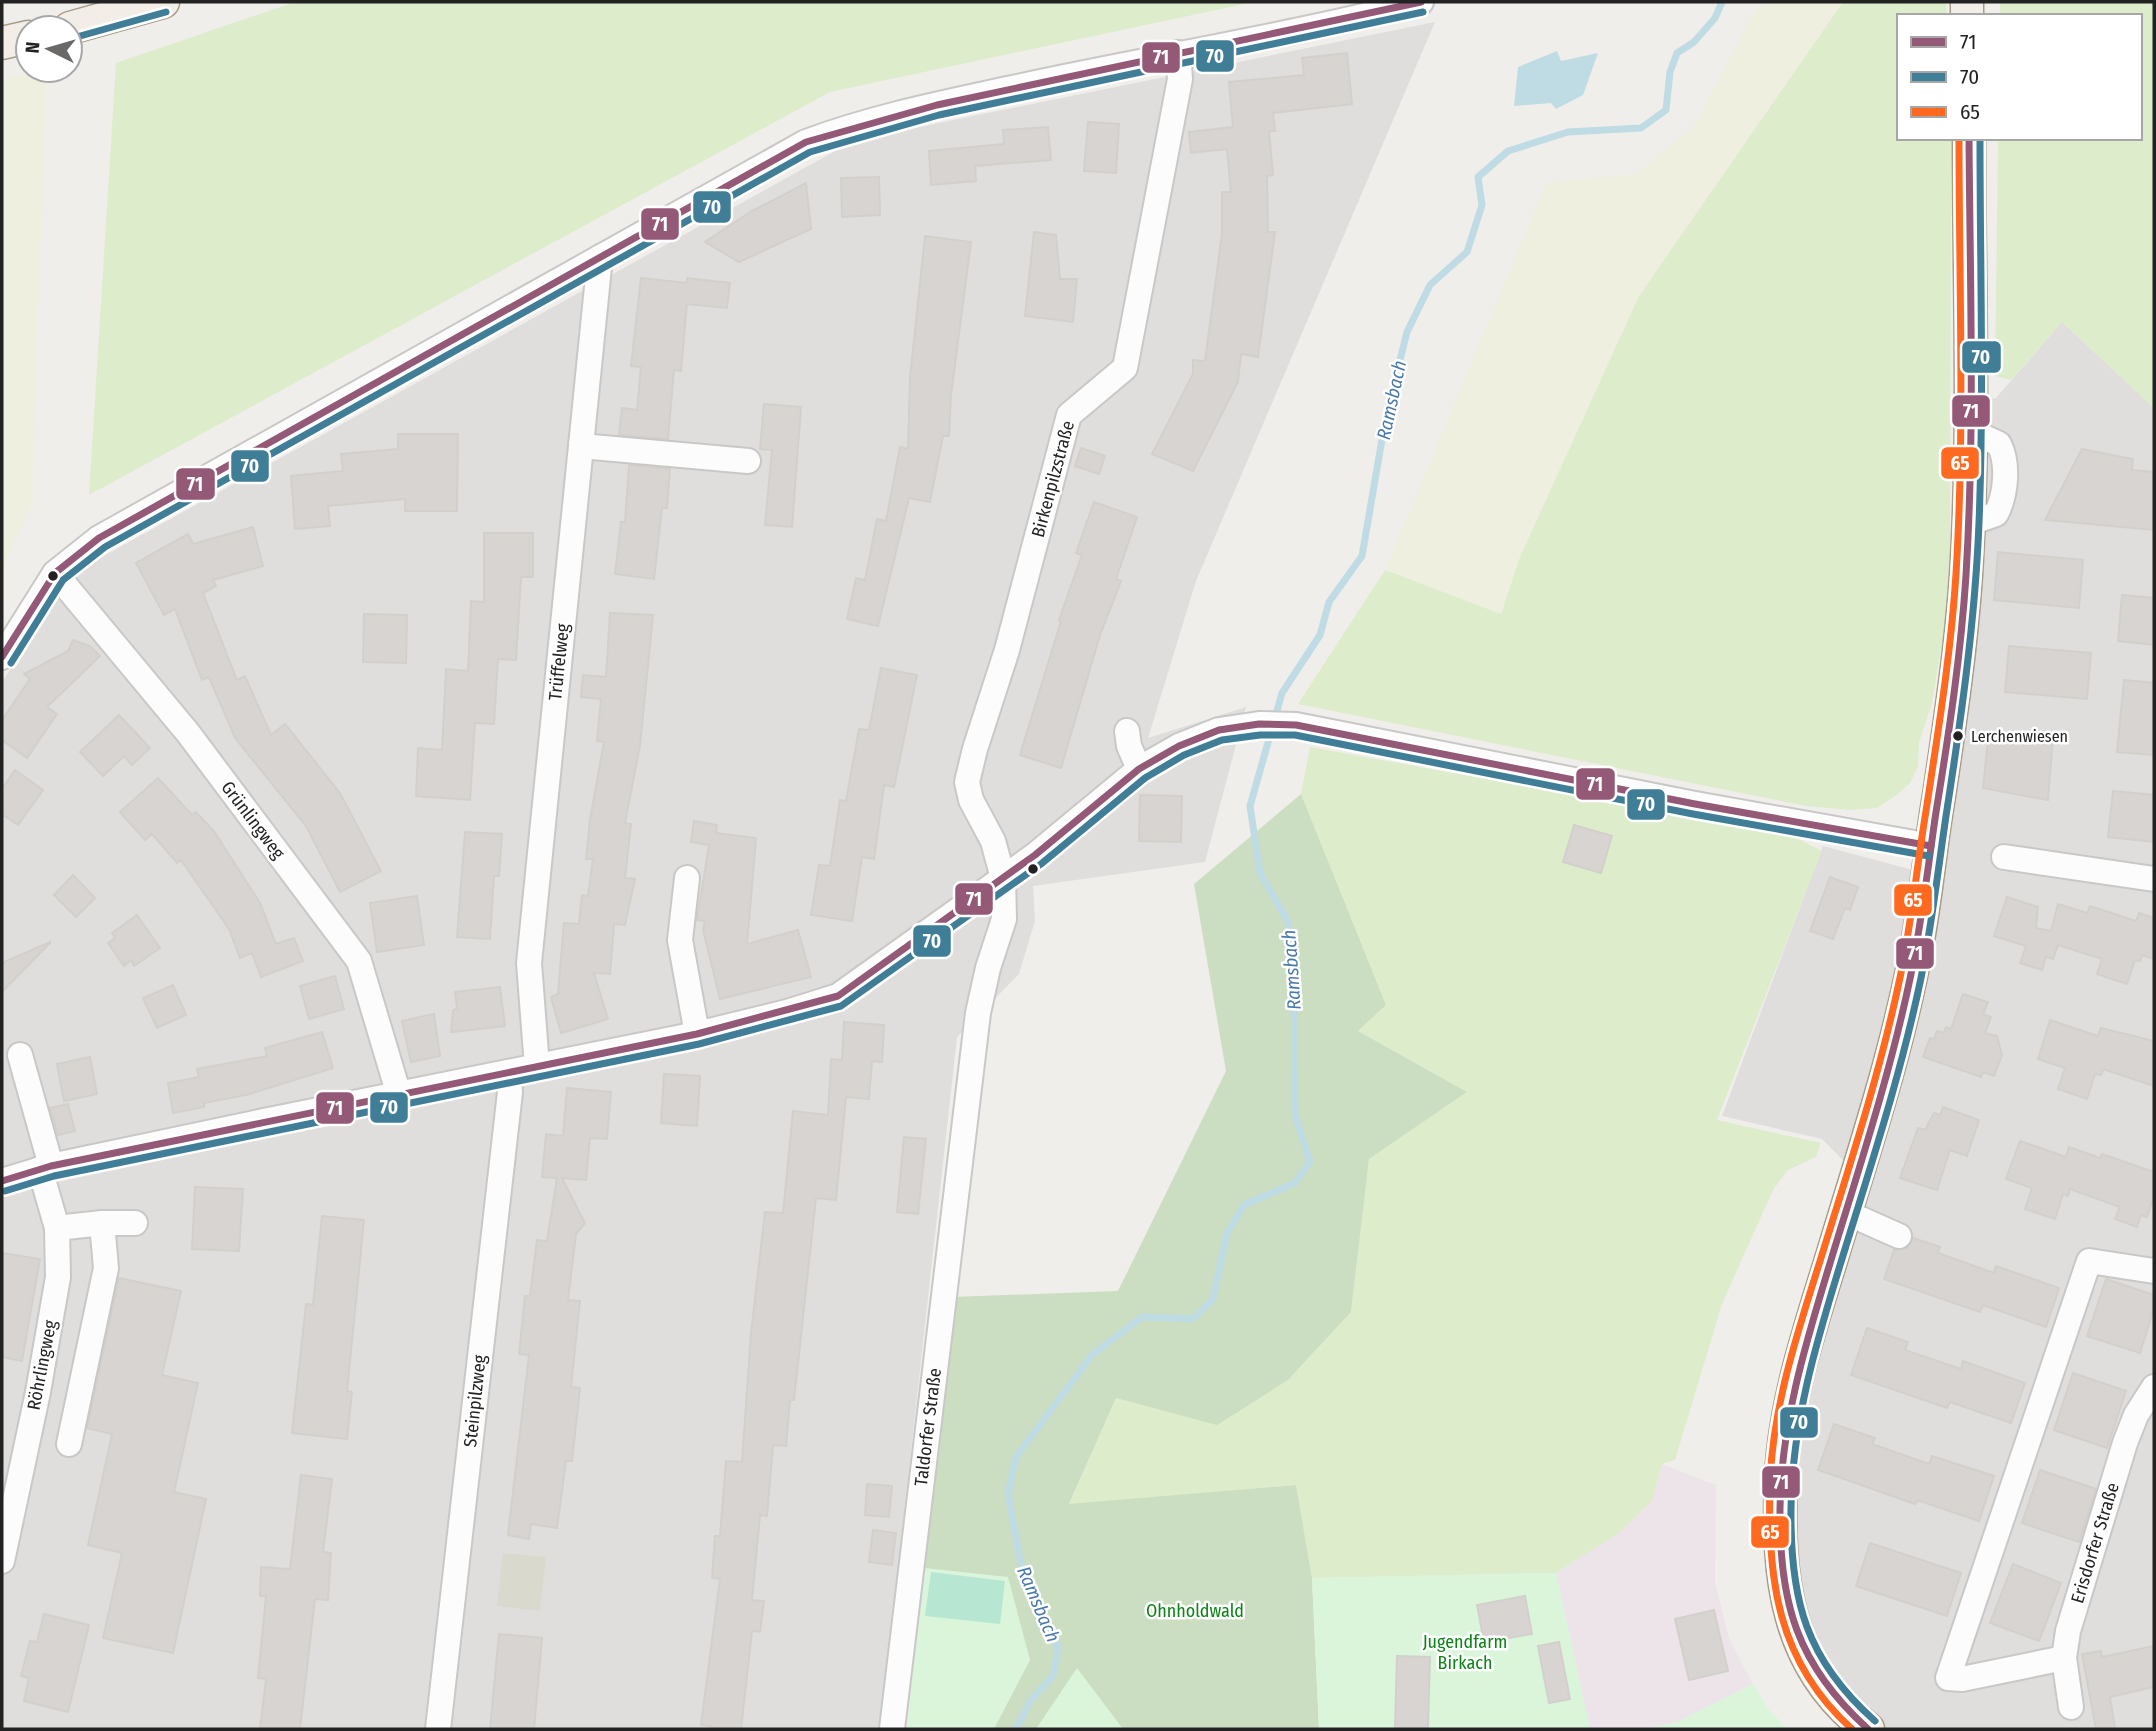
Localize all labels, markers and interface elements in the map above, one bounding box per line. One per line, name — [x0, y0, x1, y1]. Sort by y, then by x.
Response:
north arrow — [14, 14, 84, 84]
legend — [1897, 14, 2142, 140]
text: 71 — [1960, 29, 1976, 55]
line badge: 70 — [1195, 39, 1235, 73]
text: N — [21, 41, 45, 54]
line badge: 71 — [1141, 41, 1181, 74]
text: 70 — [1206, 45, 1224, 68]
text: 71 — [1153, 46, 1169, 69]
text: 70 — [1960, 64, 1979, 90]
text: 65 — [1960, 99, 1980, 125]
line badge: 70 — [692, 190, 732, 224]
text: 70 — [703, 196, 721, 219]
line badge: 71 — [640, 207, 680, 241]
text: 71 — [652, 213, 668, 236]
line badge: 70 — [1961, 340, 2002, 374]
text: 70 — [1972, 346, 1990, 369]
water label: Ramsbach — [1372, 358, 1411, 442]
line badge: 71 — [1951, 394, 1991, 428]
text: 71 — [1963, 400, 1979, 423]
street label: Birkenpilzstraße — [1027, 418, 1079, 540]
line badge: 65 — [1940, 446, 1980, 480]
line badge: 70 — [230, 449, 270, 483]
text: 65 — [1950, 452, 1970, 475]
text: 70 — [241, 455, 259, 478]
line badge: 71 — [175, 467, 216, 501]
text: 71 — [187, 473, 203, 496]
unlabelled marker — [46, 569, 60, 583]
street label: Trüffelweg — [544, 622, 574, 702]
place label: Lerchenwiesen — [1971, 727, 2068, 746]
marker: Lerchenwiesen — [1951, 729, 1965, 743]
line badge: 71 — [1575, 767, 1616, 801]
text: 71 — [1587, 773, 1603, 796]
street label: Grünlingweg — [217, 777, 290, 864]
line badge: 70 — [1626, 788, 1666, 821]
text: 70 — [1637, 793, 1655, 816]
unlabelled marker — [1026, 862, 1040, 876]
line badge: 71 — [954, 882, 994, 916]
line badge: 65 — [1893, 883, 1933, 917]
text: 71 — [966, 888, 982, 911]
text: 65 — [1903, 889, 1923, 912]
line badge: 70 — [912, 924, 952, 958]
water label: Ramsbach — [1277, 929, 1306, 1011]
text: 70 — [923, 930, 941, 953]
line badge: 71 — [1895, 937, 1935, 970]
text: 71 — [1907, 942, 1923, 965]
line badge: 71 — [315, 1091, 355, 1125]
line badge: 70 — [369, 1091, 409, 1124]
text: 70 — [380, 1096, 398, 1119]
text: 71 — [327, 1097, 343, 1120]
street label: Röhrlingweg — [23, 1318, 62, 1412]
street label: Steinpilzweg — [459, 1353, 491, 1448]
street label: Taldorfer Straße — [910, 1367, 946, 1487]
line badge: 70 — [1779, 1406, 1819, 1439]
text: 70 — [1790, 1411, 1808, 1434]
line badge: 71 — [1761, 1465, 1801, 1499]
text: 71 — [1773, 1471, 1789, 1494]
street label: Erisdorfer Straße — [2066, 1480, 2124, 1606]
line badge: 65 — [1750, 1515, 1790, 1549]
text: 65 — [1760, 1521, 1780, 1544]
water label: Ramsbach — [1012, 1563, 1065, 1646]
park label: Ohnholdwald — [1146, 1600, 1244, 1622]
park label: Jugendfarm Birkach — [1423, 1631, 1507, 1674]

